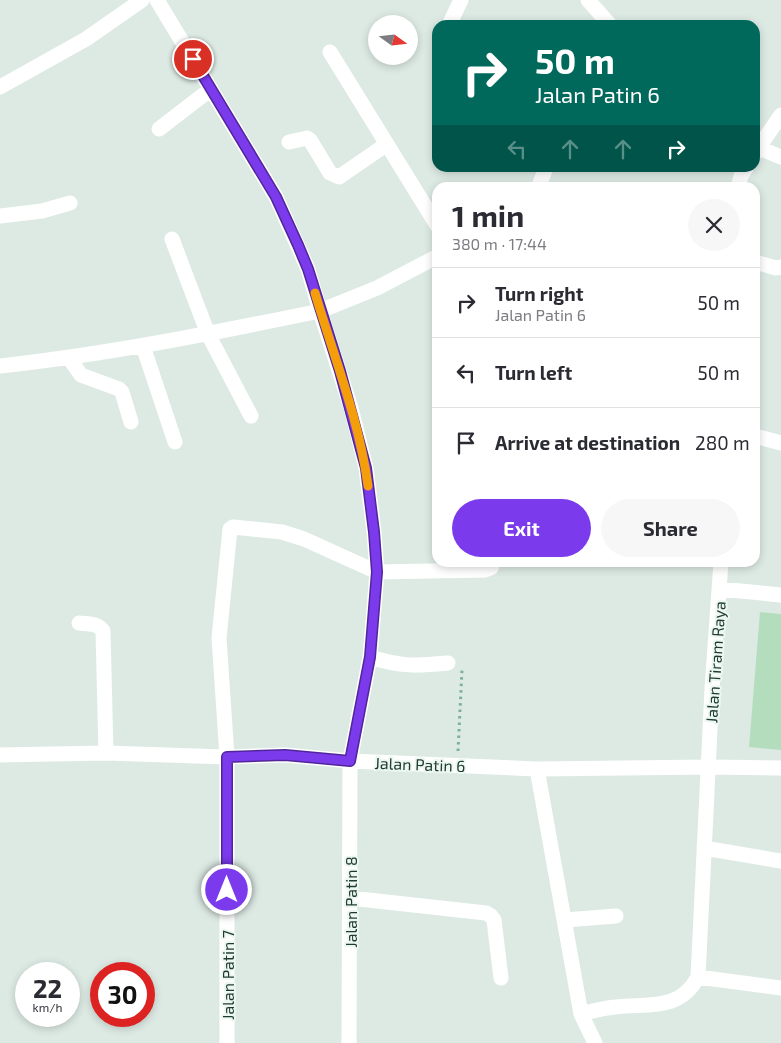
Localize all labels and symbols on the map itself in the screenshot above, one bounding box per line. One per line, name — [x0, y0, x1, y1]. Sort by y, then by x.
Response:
north arrow — [368, 15, 418, 65]
pin — [172, 38, 214, 80]
street label: Jalan Tiram Raya — [701, 600, 729, 724]
street label: Jalan Patin 6 — [374, 753, 466, 775]
street label: Jalan Patin 8 — [341, 856, 360, 948]
position arrow — [200, 863, 252, 915]
street label: Jalan Patin 7 — [218, 930, 237, 1020]
speed limit sign: 30 — [90, 962, 155, 1027]

